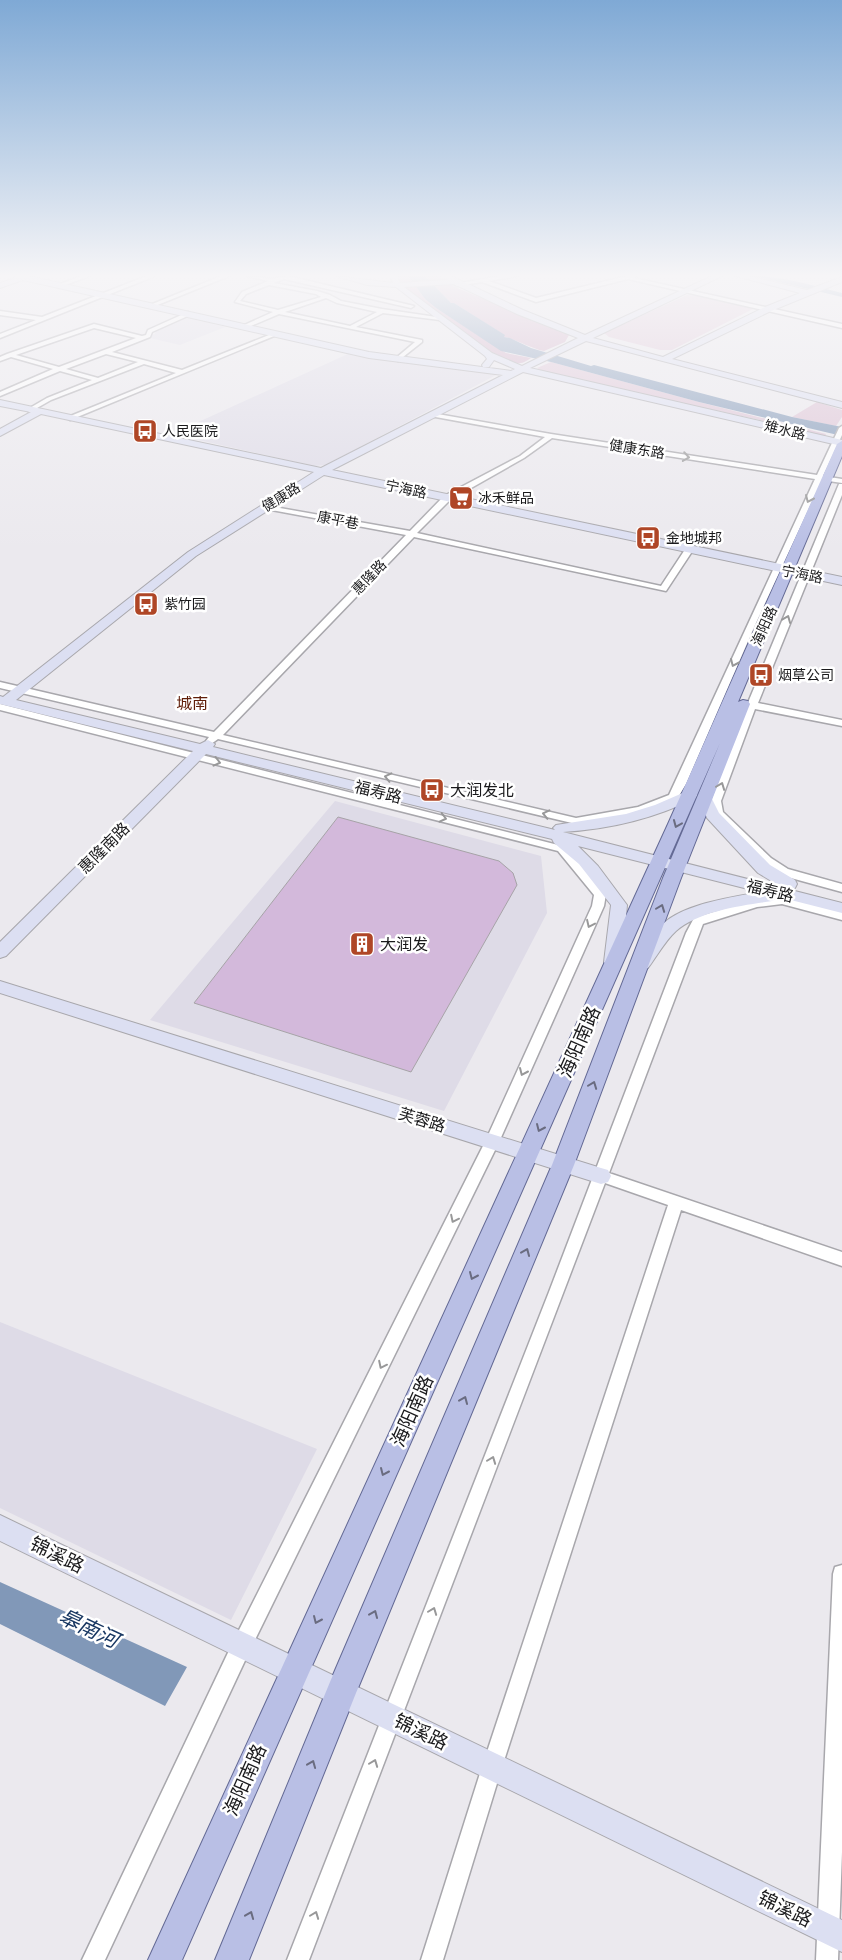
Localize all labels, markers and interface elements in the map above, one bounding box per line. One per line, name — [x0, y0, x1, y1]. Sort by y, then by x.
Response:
street label: 雉水路 — [763, 417, 807, 443]
bus stop icon: 人民医院 — [132, 418, 158, 444]
place label: 人民医院 — [162, 423, 218, 439]
street label: 健康东路 — [608, 437, 666, 461]
one-way arrow — [681, 451, 690, 461]
street label: 宁海路 — [384, 477, 428, 501]
street label: 健康路 — [259, 479, 303, 515]
supermarket icon: 冰禾鲜品 — [448, 485, 474, 511]
place label: 冰禾鲜品 — [478, 490, 534, 506]
one-way arrow — [805, 494, 815, 503]
street label: 康平巷 — [316, 508, 360, 532]
bus stop icon: 金地城邦 — [635, 525, 661, 551]
place label: 金地城邦 — [666, 530, 722, 546]
street label: 惠隆路 — [349, 556, 389, 598]
street label: 宁海路 — [780, 562, 824, 586]
bus stop icon: 紫竹园 — [133, 591, 159, 617]
place label: 紫竹园 — [164, 596, 206, 612]
street label: 海阳路 — [748, 604, 780, 648]
one-way arrow — [781, 615, 792, 624]
one-way arrow — [730, 658, 741, 667]
bus stop icon: 烟草公司 — [748, 662, 774, 688]
place label: 烟草公司 — [778, 667, 834, 683]
district label: 城南 — [176, 695, 208, 712]
one-way arrow — [212, 756, 221, 767]
one-way arrow — [383, 772, 392, 783]
bus stop icon: 大润发北 — [419, 777, 445, 803]
street label: 福寿路 — [353, 778, 403, 806]
place label: 大润发北 — [450, 782, 514, 799]
one-way arrow — [715, 783, 725, 791]
one-way arrow — [541, 809, 550, 820]
one-way arrow — [438, 812, 447, 823]
street label: 惠隆南路 — [75, 819, 133, 877]
one-way arrow — [673, 819, 684, 828]
street label: 福寿路 — [745, 877, 795, 905]
one-way arrow — [654, 904, 665, 913]
one-way arrow — [585, 919, 596, 928]
building icon: 大润发 — [349, 931, 375, 957]
place label: 大润发 — [380, 936, 428, 953]
street label: 海阳南路 — [554, 1003, 604, 1081]
one-way arrow — [519, 1067, 530, 1076]
one-way arrow — [587, 1082, 597, 1090]
street label: 芙蓉路 — [397, 1105, 447, 1135]
one-way arrow — [536, 1123, 546, 1132]
one-way arrow — [450, 1214, 460, 1223]
one-way arrow — [519, 1248, 530, 1257]
one-way arrow — [468, 1271, 479, 1280]
one-way arrow — [378, 1359, 388, 1368]
street label: 海阳南路 — [387, 1372, 437, 1450]
one-way arrow — [457, 1396, 468, 1405]
one-way arrow — [486, 1456, 496, 1465]
one-way arrow — [379, 1467, 390, 1476]
street label: 锦溪路 — [27, 1533, 87, 1577]
water label: 皋南河 — [56, 1604, 126, 1653]
one-way arrow — [427, 1608, 437, 1616]
one-way arrow — [367, 1610, 378, 1619]
one-way arrow — [312, 1615, 323, 1624]
street label: 锦溪路 — [391, 1710, 451, 1754]
street label: 海阳南路 — [220, 1741, 270, 1819]
one-way arrow — [368, 1759, 378, 1768]
one-way arrow — [306, 1761, 316, 1769]
street label: 锦溪路 — [755, 1887, 815, 1931]
one-way arrow — [244, 1911, 254, 1920]
one-way arrow — [310, 1911, 320, 1919]

